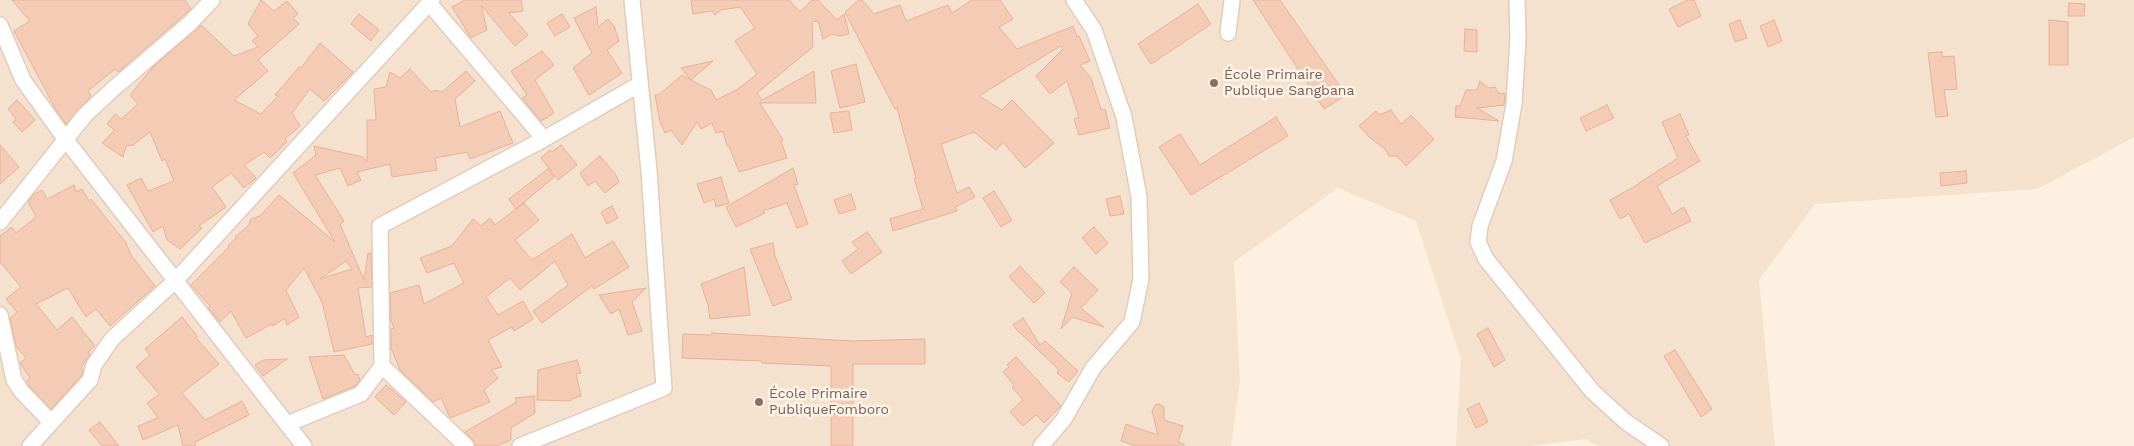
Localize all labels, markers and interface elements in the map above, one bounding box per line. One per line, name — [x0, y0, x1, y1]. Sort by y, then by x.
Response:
place label: École Primaire Publique Sangbana — [1224, 67, 1354, 100]
marker: École Primaire Publique Sangbana — [1208, 77, 1220, 89]
place label: École Primaire PubliqueFomboro — [769, 386, 889, 418]
marker: École Primaire PubliqueFomboro — [753, 396, 765, 408]

